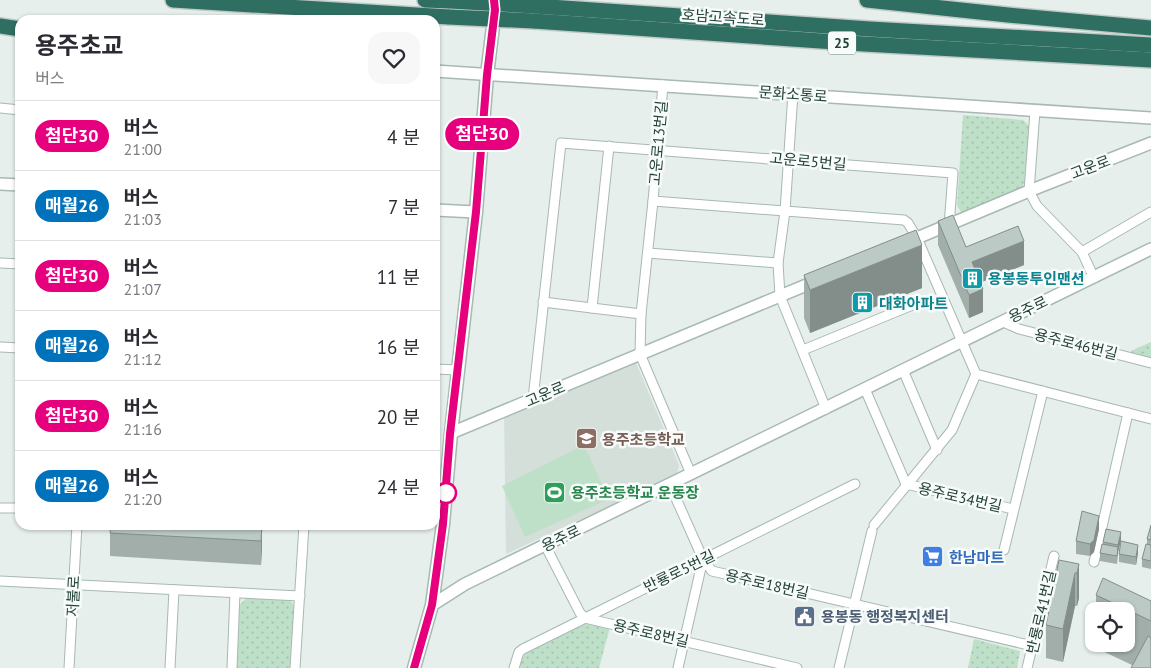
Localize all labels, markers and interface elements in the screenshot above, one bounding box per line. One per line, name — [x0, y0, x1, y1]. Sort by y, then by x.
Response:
street label: 호남고속도로 — [681, 5, 765, 29]
text: 용주초교 — [35, 30, 123, 61]
button: heart — [368, 32, 420, 84]
road number: 25 — [828, 32, 856, 54]
text: 버스 — [35, 68, 64, 88]
street label: 문화소통로 — [758, 82, 828, 106]
street label: 고운로13번길 — [645, 100, 671, 186]
text: 버스 — [124, 115, 159, 139]
line badge: 첨단30 — [447, 118, 517, 150]
text: 첨단30 — [455, 122, 509, 145]
text: 첨단30 — [45, 124, 99, 147]
text: 4 분 — [387, 125, 420, 149]
text: 21:00 — [124, 139, 162, 159]
street label: 고운로5번길 — [769, 148, 847, 174]
street label: 고운로 — [1067, 151, 1113, 183]
text: 버스 — [124, 185, 159, 209]
text: 매월26 — [45, 194, 99, 217]
text: 7 분 — [388, 195, 420, 219]
text: 21:03 — [124, 209, 162, 229]
text: 버스 — [124, 255, 159, 279]
text: 첨단30 — [45, 264, 99, 287]
text: 11 분 — [377, 265, 420, 289]
building icon: 용봉동투인맨션 — [960, 266, 984, 290]
place label: 용봉동투인맨션 — [988, 269, 1085, 288]
text: 21:07 — [124, 279, 162, 299]
building icon: 대화아파트 — [851, 291, 875, 315]
street label: 용주로 — [1005, 291, 1051, 327]
place label: 대화아파트 — [879, 294, 948, 313]
street label: 용주로46번길 — [1032, 324, 1120, 364]
text: 버스 — [124, 325, 159, 349]
text: 매월26 — [45, 334, 99, 357]
text: 16 분 — [377, 335, 420, 359]
text: 21:12 — [124, 349, 162, 369]
street label: 고운로 — [522, 377, 568, 411]
text: 버스 — [124, 395, 159, 419]
text: 첨단30 — [45, 404, 99, 427]
text: 20 분 — [377, 405, 420, 429]
text: 21:16 — [124, 419, 162, 439]
school or university icon: 용주초등학교 — [574, 427, 598, 451]
place label: 용주초등학교 — [602, 430, 685, 449]
text: 버스 — [124, 465, 159, 489]
text: 매월26 — [45, 474, 99, 497]
text: 24 분 — [377, 475, 420, 499]
street label: 용주로34번길 — [916, 478, 1004, 516]
sports icon: 용주초등학교 운동장 — [543, 480, 567, 504]
unlabelled marker — [435, 482, 457, 504]
place label: 용주초등학교 운동장 — [571, 483, 699, 502]
text: 21:20 — [124, 489, 162, 509]
street label: 용주로 — [538, 520, 584, 556]
supermarket icon: 한남마트 — [921, 545, 945, 569]
street label: 반룡로5번길 — [640, 546, 718, 596]
place label: 한남마트 — [949, 548, 1004, 567]
street label: 용주로18번길 — [723, 565, 811, 603]
street label: 반룡로41번길 — [1022, 568, 1060, 656]
street label: 저불로 — [62, 575, 84, 617]
map controls — [1085, 602, 1135, 652]
button: locate — [1085, 602, 1135, 652]
public building icon: 용봉동 행정복지센터 — [793, 604, 817, 628]
place label: 용봉동 행정복지센터 — [821, 607, 949, 626]
street label: 용주로8번길 — [611, 615, 691, 651]

